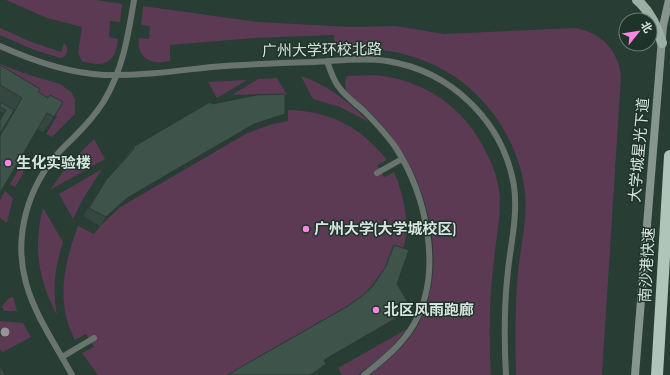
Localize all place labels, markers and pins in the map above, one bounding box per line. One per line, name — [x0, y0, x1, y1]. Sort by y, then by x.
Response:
place label: 生化实验楼 — [16, 154, 91, 173]
marker: 生化实验楼 — [3, 158, 13, 168]
place label: 广州大学(大学城校区) — [314, 220, 456, 239]
marker: 广州大学(大学城校区) — [301, 224, 311, 234]
place label: 北区风雨跑廊 — [384, 301, 474, 320]
marker: 北区风雨跑廊 — [371, 305, 381, 315]

